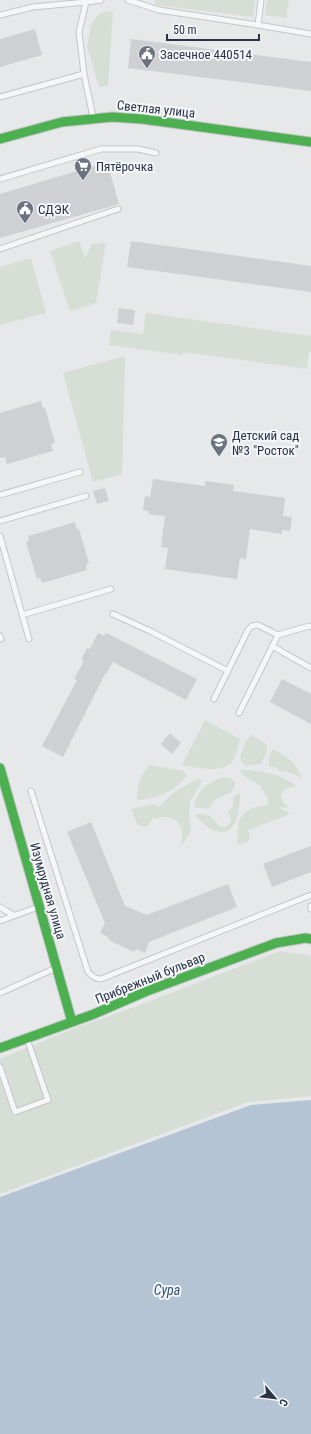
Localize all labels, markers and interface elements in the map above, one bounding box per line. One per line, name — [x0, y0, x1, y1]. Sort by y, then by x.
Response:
scale bar — [167, 16, 259, 42]
text: 50 m — [173, 23, 197, 37]
public building icon: Засечное 440514 — [137, 44, 157, 69]
place label: Засечное 440514 — [160, 47, 253, 62]
street label: Светлая улица — [116, 97, 196, 121]
supermarket icon: Пятёрочка — [73, 156, 93, 181]
place label: Пятёрочка — [96, 159, 153, 174]
public building icon: СДЭК — [15, 199, 35, 224]
place label: СДЭК — [38, 202, 70, 217]
place label: Детский сад №3 "Росток" — [232, 428, 299, 458]
school or university icon: Детский сад №3 "Росток" — [209, 432, 229, 457]
street label: Изумрудная улица — [27, 841, 69, 941]
street label: Прибрежный бульвар — [93, 949, 207, 1007]
water label: Сура — [154, 1282, 180, 1298]
north arrow — [255, 1378, 295, 1418]
text: С — [276, 1397, 291, 1408]

